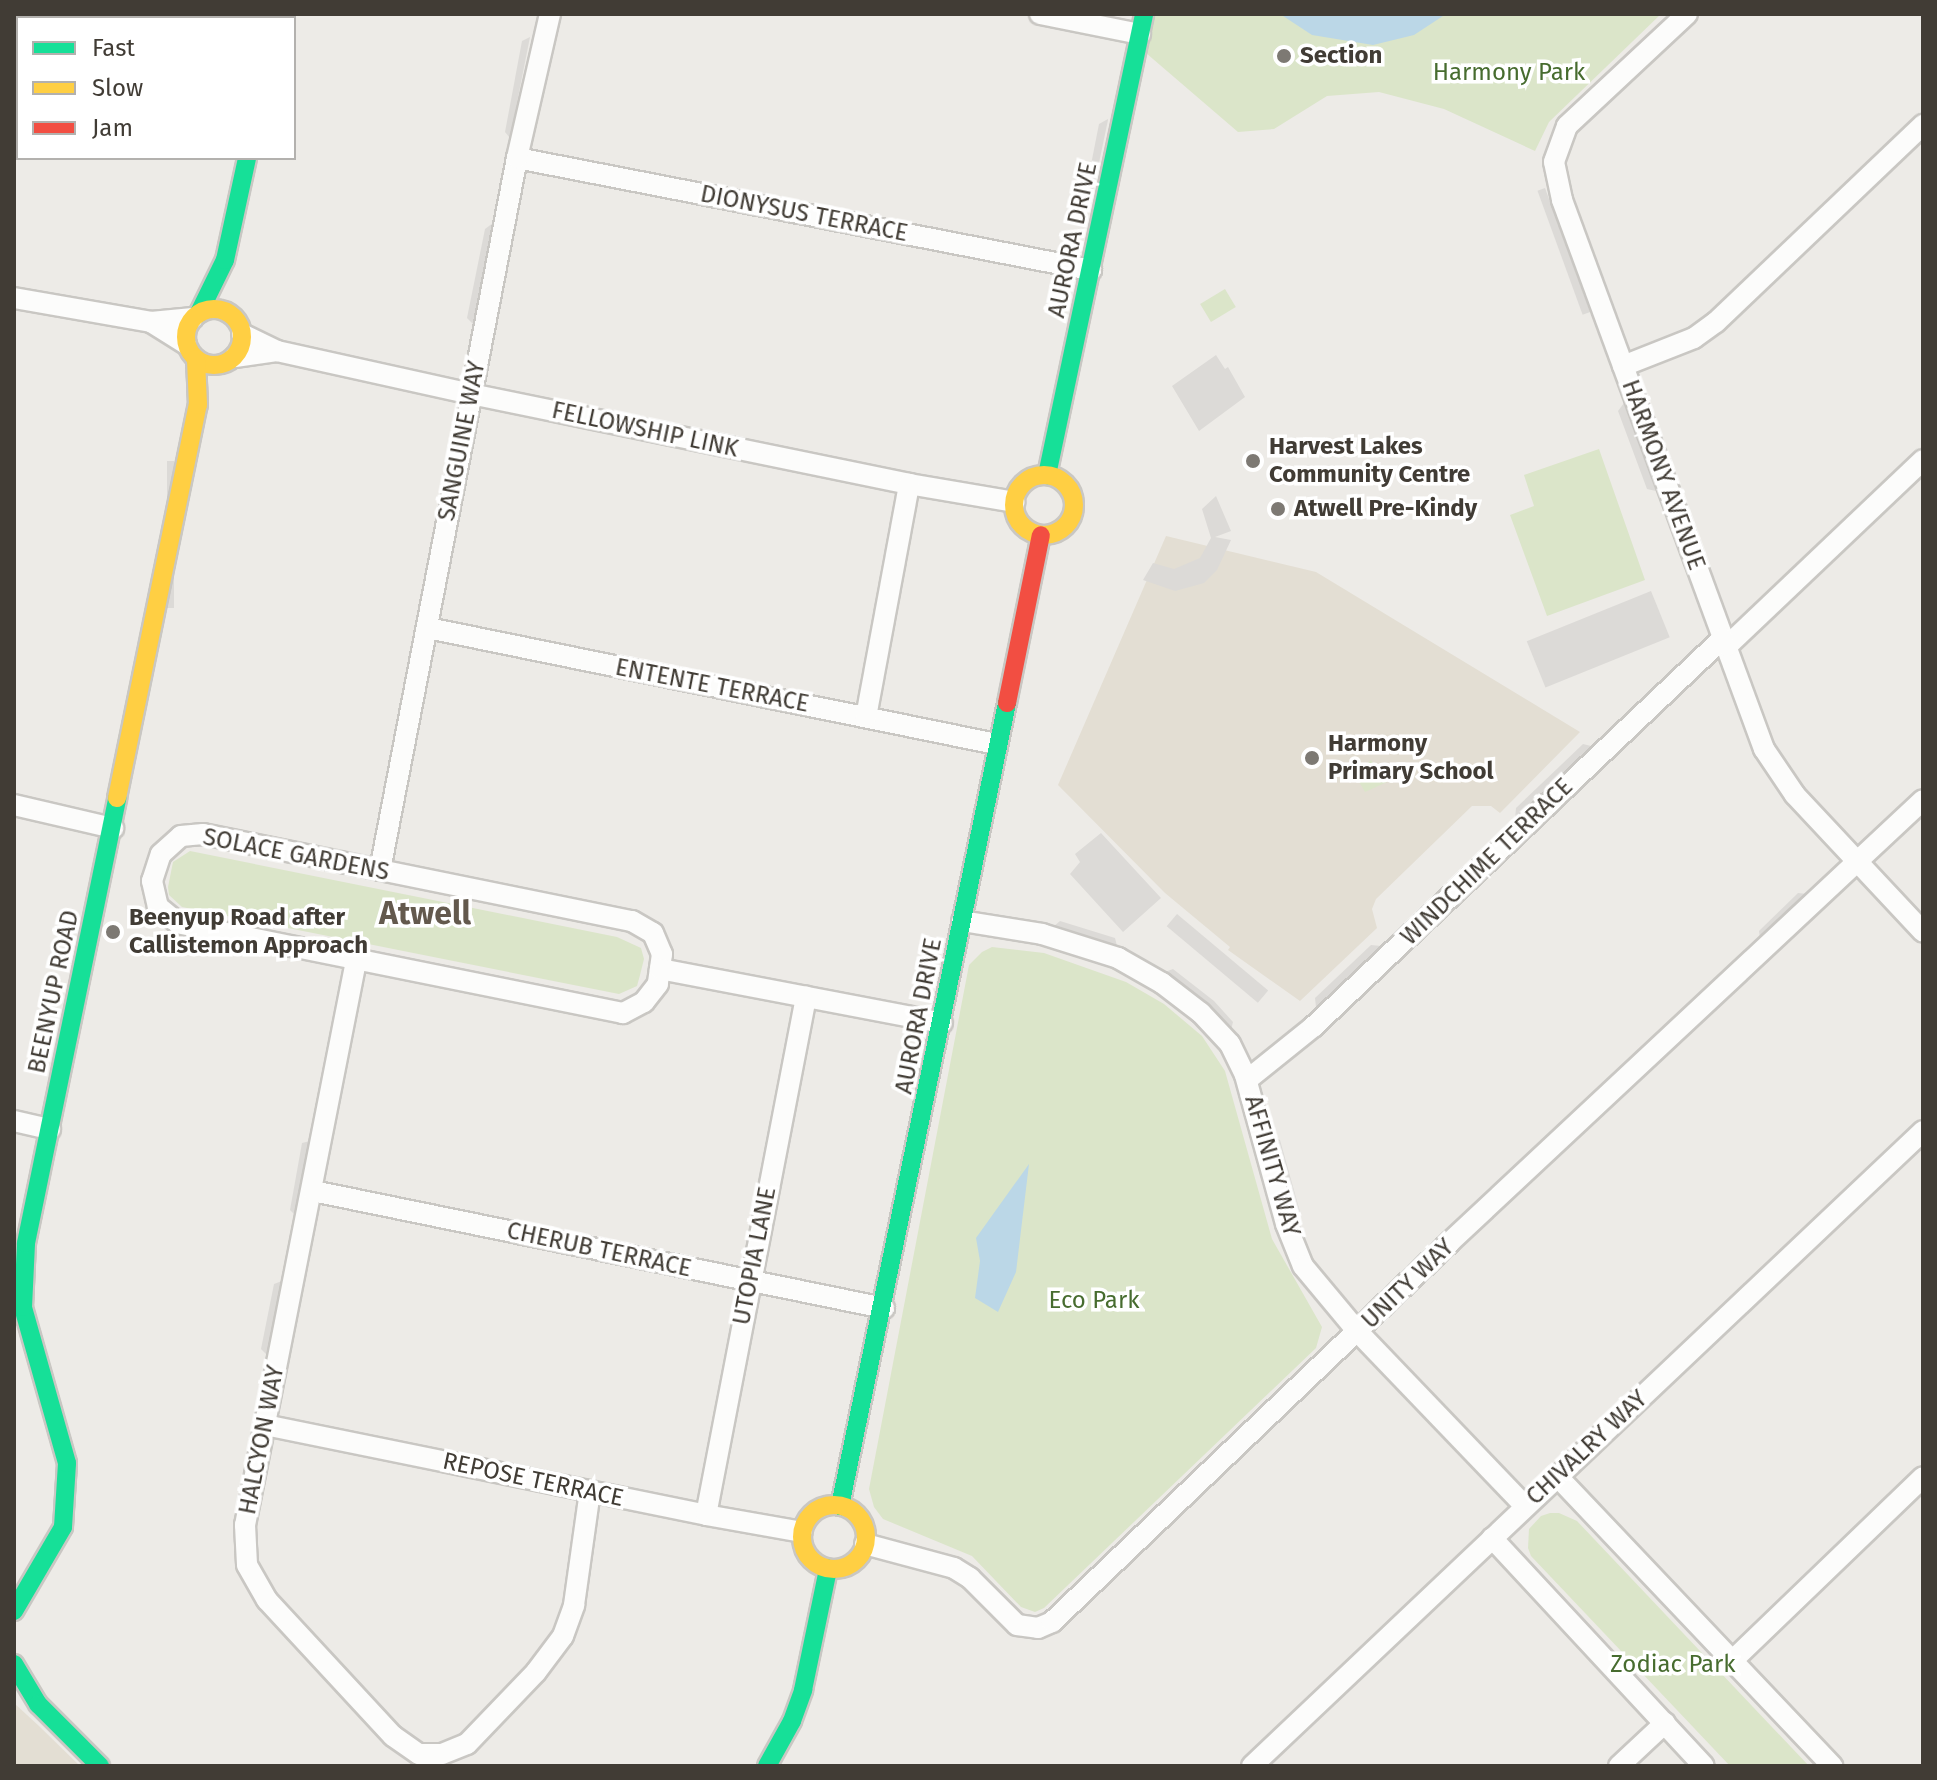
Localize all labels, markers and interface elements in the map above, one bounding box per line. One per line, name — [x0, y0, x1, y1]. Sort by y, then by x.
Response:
legend — [16, 16, 296, 160]
text: Fast — [92, 34, 135, 62]
place label: Section — [1300, 42, 1382, 70]
marker: Section — [1275, 47, 1293, 65]
park label: Harmony Park — [1433, 59, 1585, 87]
text: Slow — [92, 74, 143, 102]
text: Jam — [92, 114, 133, 142]
street label: AURORA DRIVE — [1042, 160, 1104, 320]
street label: DIONYSUS TERRACE — [698, 180, 910, 248]
street label: SANGUINE WAY — [432, 359, 492, 523]
street label: HARMONY AVENUE — [1615, 376, 1711, 574]
street label: FELLOWSHIP LINK — [549, 396, 741, 464]
place label: Harvest Lakes Community Centre — [1269, 433, 1470, 489]
marker: Harvest Lakes Community Centre — [1244, 452, 1262, 470]
place label: Atwell Pre-Kindy — [1294, 495, 1477, 523]
marker: Atwell Pre-Kindy — [1269, 500, 1287, 518]
street label: ENTENTE TERRACE — [613, 653, 811, 719]
place label: Harmony Primary School — [1328, 730, 1494, 786]
marker: Harmony Primary School — [1303, 749, 1321, 767]
street label: WINDCHIME TERRACE — [1395, 773, 1579, 951]
street label: SOLACE GARDENS — [201, 823, 391, 887]
district label: Atwell — [379, 894, 471, 932]
place label: Beenyup Road after Callistemon Approach — [129, 904, 368, 960]
street label: BEENYUP ROAD — [23, 908, 85, 1076]
marker: Beenyup Road after Callistemon Approach — [104, 923, 122, 941]
street label: AURORA DRIVE — [890, 936, 948, 1096]
street label: AFFINITY WAY — [1238, 1092, 1306, 1240]
street label: UTOPIA LANE — [727, 1184, 783, 1328]
street label: CHERUB TERRACE — [504, 1216, 694, 1284]
street label: UNITY WAY — [1356, 1233, 1460, 1335]
park label: Eco Park — [1049, 1287, 1139, 1315]
street label: HALCYON WAY — [233, 1363, 291, 1517]
street label: CHIVALRY WAY — [1521, 1385, 1653, 1511]
street label: REPOSE TERRACE — [440, 1447, 626, 1513]
park label: Zodiac Park — [1610, 1651, 1736, 1679]

